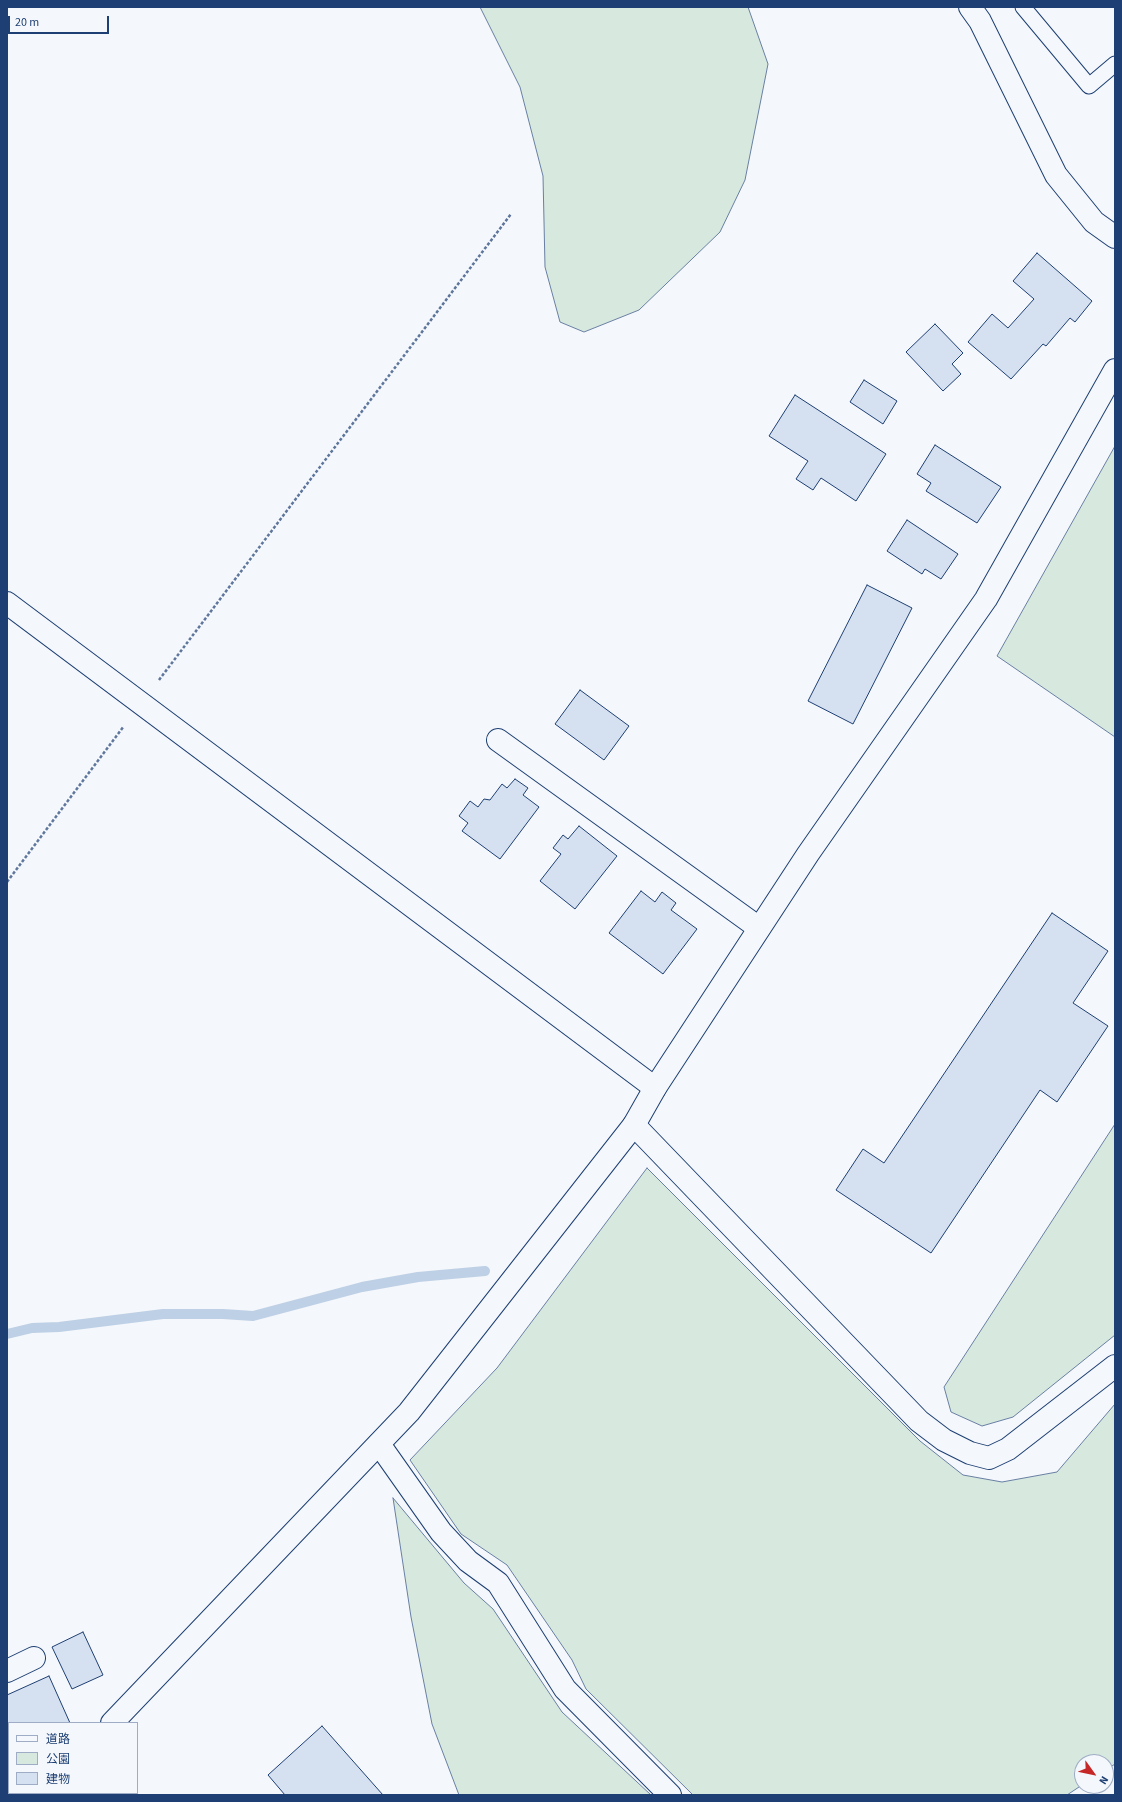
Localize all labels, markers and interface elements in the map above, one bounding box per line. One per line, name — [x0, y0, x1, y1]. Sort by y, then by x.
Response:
scale bar — [10, 8, 111, 34]
text: 20 m — [15, 14, 39, 31]
legend — [8, 1722, 138, 1794]
text: 道路 — [46, 1731, 70, 1748]
text: 公園 — [46, 1751, 70, 1768]
north arrow — [1074, 1754, 1114, 1794]
text: 建物 — [46, 1771, 70, 1788]
text: N — [1095, 1773, 1112, 1787]

